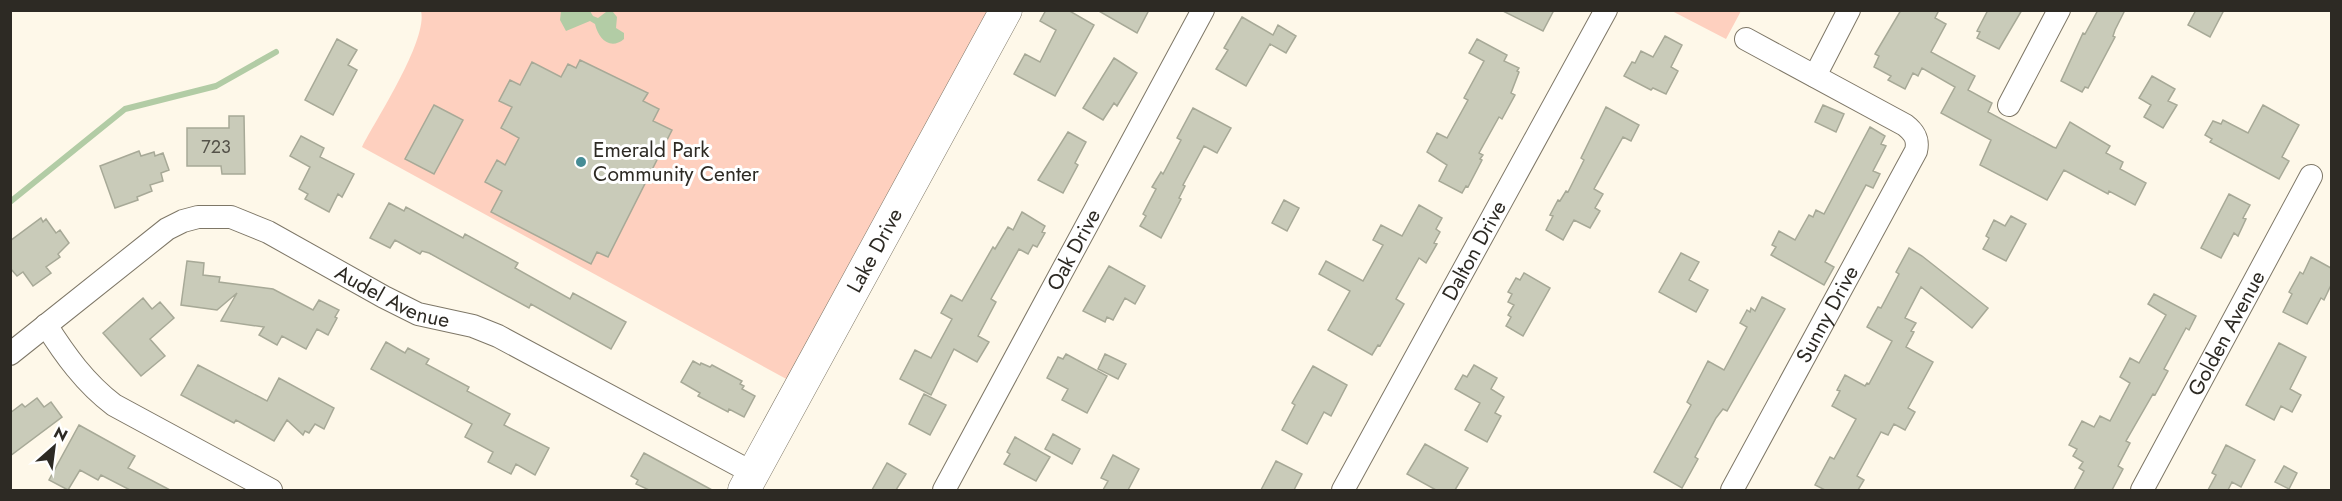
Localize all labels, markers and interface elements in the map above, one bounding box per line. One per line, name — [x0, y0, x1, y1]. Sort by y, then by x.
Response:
house number: 723 — [201, 134, 231, 160]
place label: Emerald Park Community Center — [593, 135, 760, 189]
marker: Emerald Park Community Center — [574, 155, 588, 169]
street label: Dalton Drive — [1435, 195, 1514, 306]
street label: Lake Drive — [840, 203, 910, 298]
street label: Oak Drive — [1039, 203, 1108, 296]
street label: Audel Avenue — [330, 258, 453, 336]
street label: Sunny Drive — [1789, 260, 1866, 368]
street label: Golden Avenue — [2180, 265, 2272, 401]
north arrow — [24, 417, 84, 477]
text: N — [50, 421, 72, 447]

